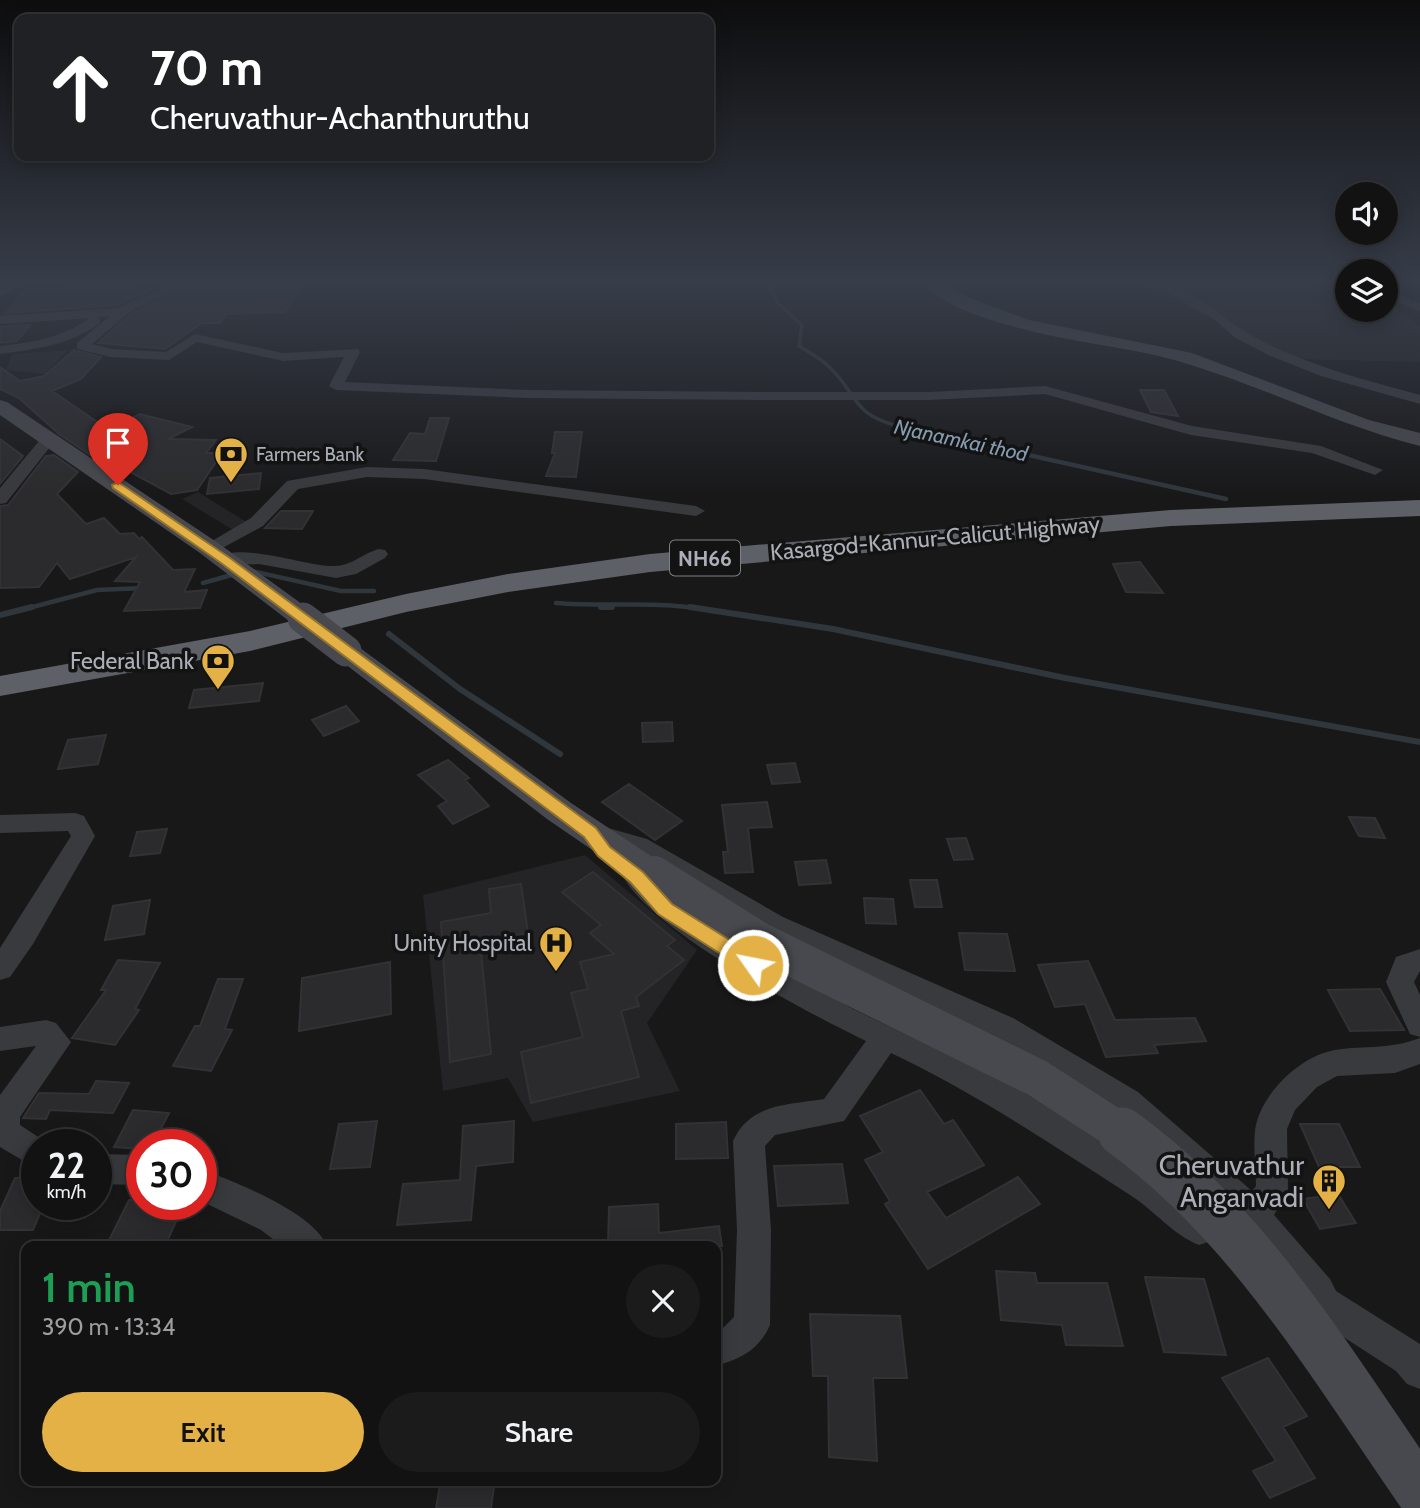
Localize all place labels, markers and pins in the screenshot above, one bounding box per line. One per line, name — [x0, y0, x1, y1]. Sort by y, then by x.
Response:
pin — [88, 413, 148, 485]
bank icon: Farmers Bank — [212, 435, 250, 484]
place label: Farmers Bank — [256, 443, 365, 466]
bank icon: Federal Bank — [199, 642, 237, 691]
place label: Federal Bank — [70, 647, 195, 675]
hospital icon: Unity Hospital — [537, 924, 575, 973]
place label: Unity Hospital — [393, 929, 533, 957]
place label: Cheruvathur Anganvadi — [1159, 1148, 1304, 1214]
building icon: Cheruvathur Anganvadi — [1310, 1162, 1348, 1211]

